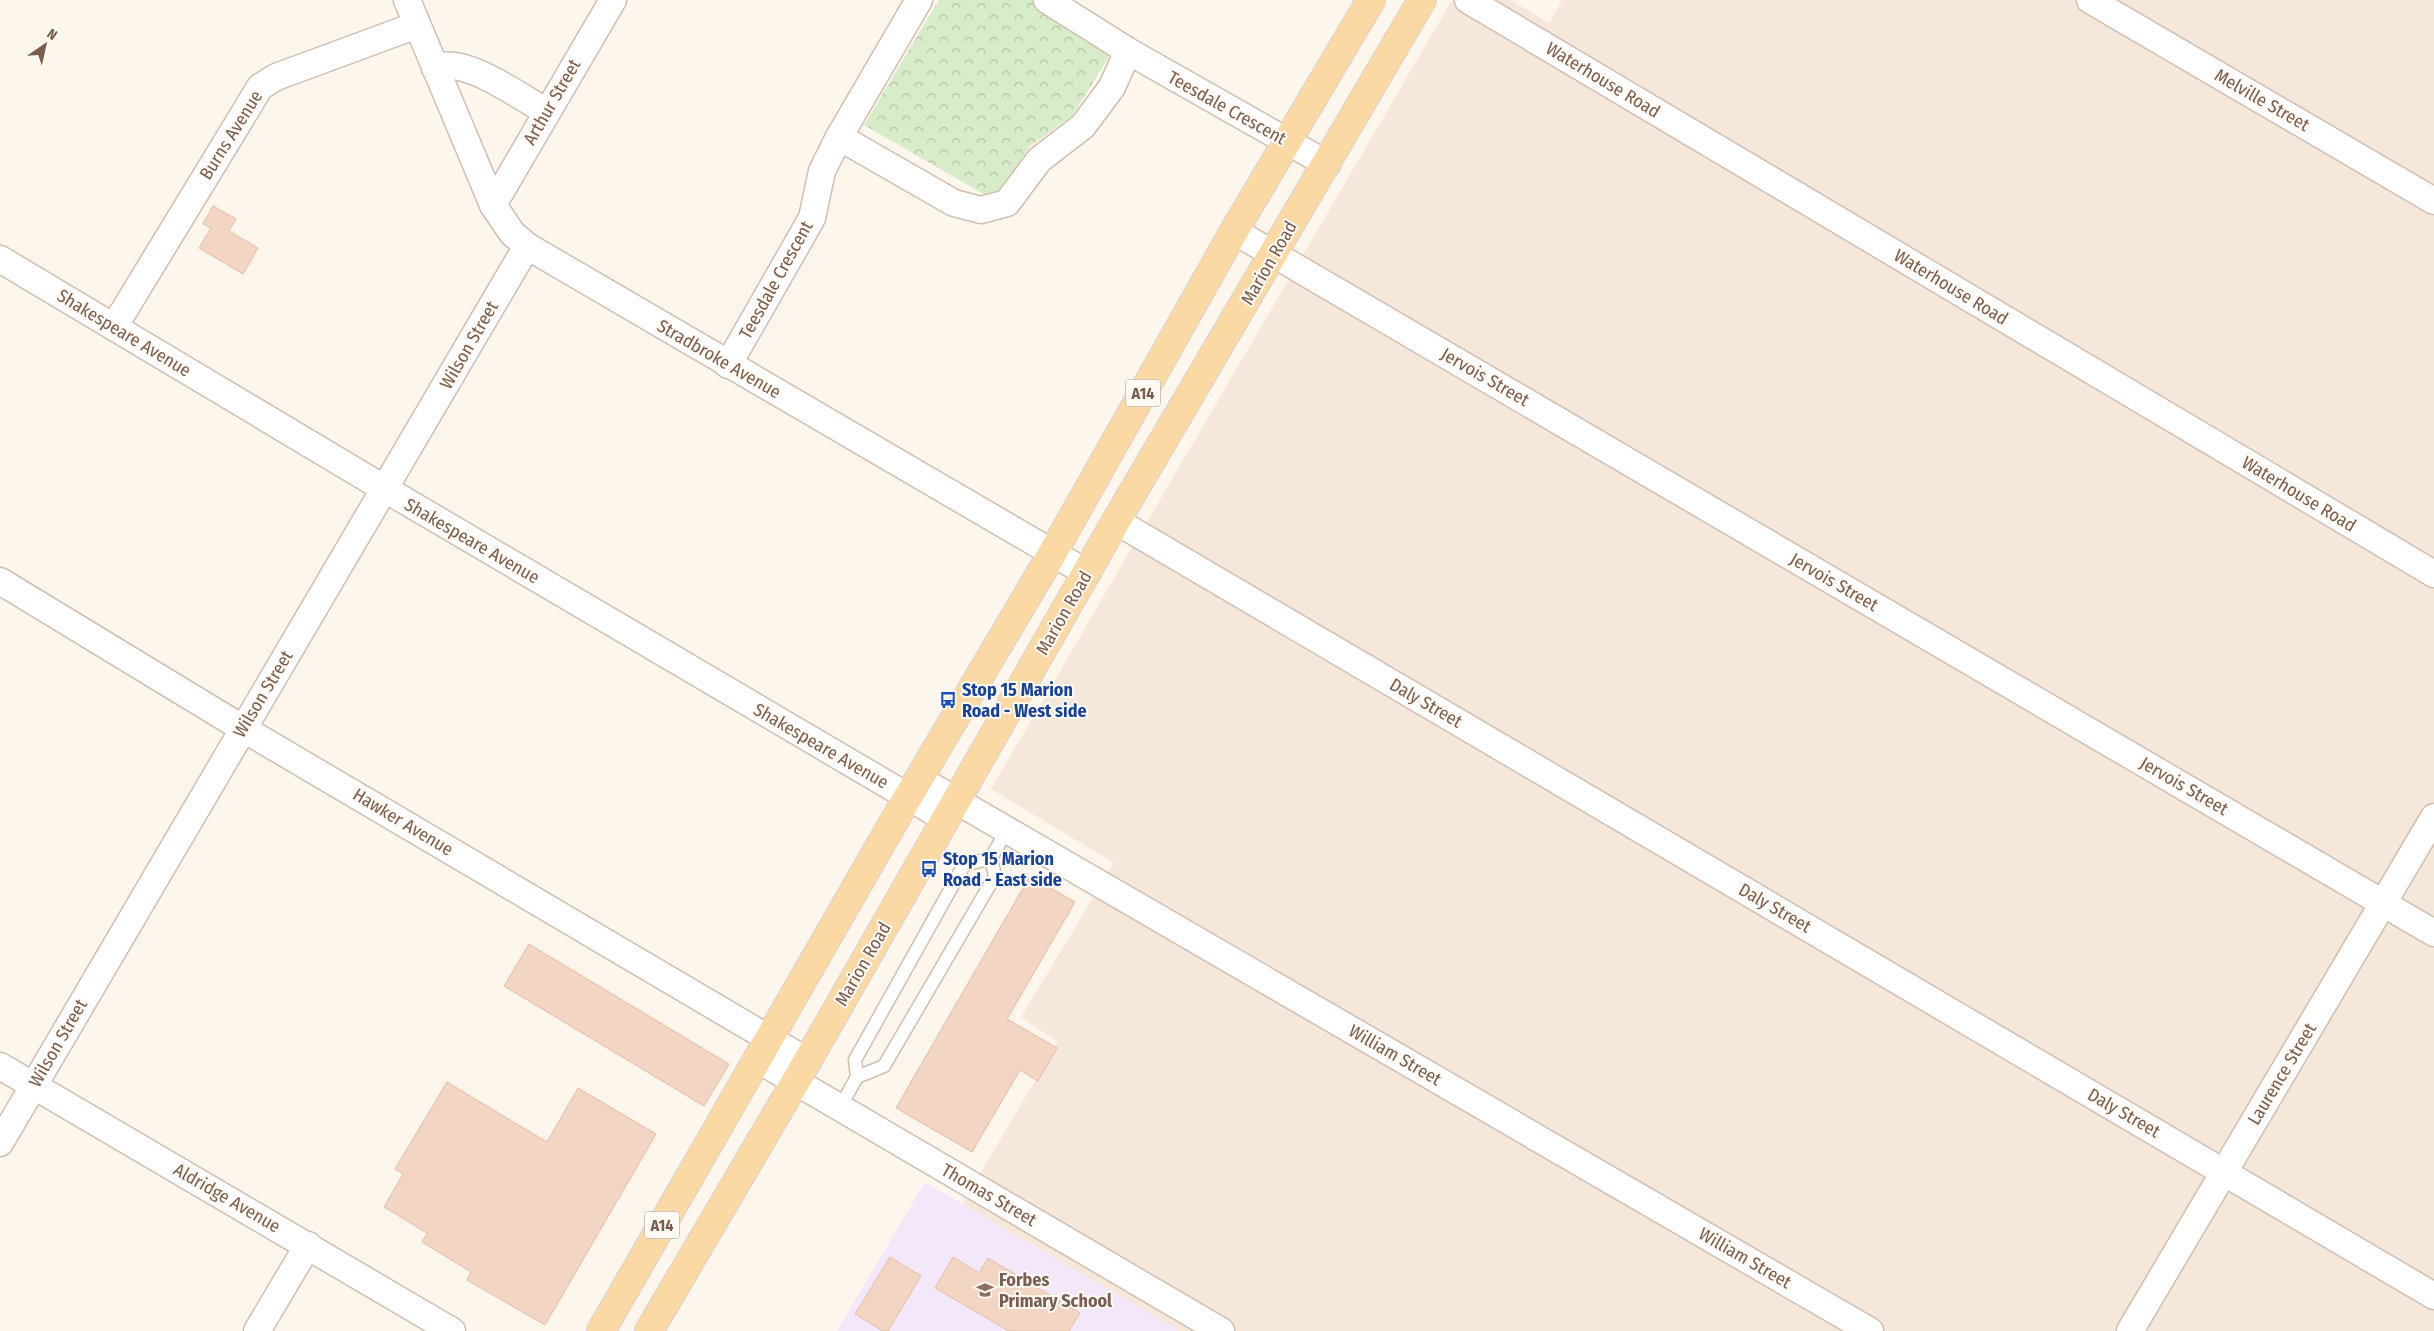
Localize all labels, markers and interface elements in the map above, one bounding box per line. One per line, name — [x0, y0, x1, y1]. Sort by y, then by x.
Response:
north arrow — [20, 20, 70, 70]
text: N — [44, 25, 60, 44]
street label: Waterhouse Road — [1542, 37, 1664, 123]
street label: Arthur Street — [519, 55, 585, 149]
street label: Melville Street — [2211, 64, 2313, 136]
street label: Teesdale Crescent — [1164, 66, 1290, 150]
street label: Burns Avenue — [195, 86, 267, 184]
street label: Teesdale Crescent — [734, 217, 818, 343]
street label: Marion Road — [1236, 217, 1302, 309]
street label: Waterhouse Road — [1890, 244, 2012, 330]
street label: Shakespeare Avenue — [53, 284, 195, 382]
street label: Wilson Street — [435, 297, 503, 393]
street label: Stradbroke Avenue — [653, 315, 785, 403]
street label: Jervois Street — [1437, 343, 1533, 411]
road number: A14 — [1126, 379, 1160, 406]
street label: Waterhouse Road — [2238, 451, 2360, 537]
street label: Shakespeare Avenue — [401, 493, 543, 589]
street label: Jervois Street — [1786, 548, 1882, 616]
street label: Marion Road — [1031, 567, 1097, 659]
street label: Wilson Street — [228, 646, 298, 742]
street label: Daly Street — [1386, 673, 1466, 733]
place label: Stop 15 Marion Road - West side — [962, 679, 1087, 722]
bus stop icon: Stop 15 Marion Road - West side — [938, 690, 958, 710]
street label: Shakespeare Avenue — [750, 698, 892, 794]
street label: Jervois Street — [2136, 752, 2232, 820]
street label: Hawker Avenue — [349, 783, 457, 861]
place label: Stop 15 Marion Road - East side — [943, 848, 1062, 891]
bus stop icon: Stop 15 Marion Road - East side — [919, 859, 939, 879]
street label: Daly Street — [1735, 878, 1815, 938]
street label: Marion Road — [830, 918, 896, 1010]
street label: Wilson Street — [24, 995, 92, 1091]
street label: Laurence Street — [2243, 1019, 2321, 1129]
street label: William Street — [1345, 1020, 1445, 1090]
street label: Daly Street — [2084, 1083, 2164, 1143]
street label: Aldridge Avenue — [170, 1159, 284, 1237]
street label: Thomas Street — [938, 1159, 1040, 1231]
road number: A14 — [644, 1212, 680, 1238]
street label: William Street — [1695, 1223, 1795, 1293]
place label: Forbes Primary School — [999, 1269, 1112, 1312]
school or university icon: Forbes Primary School — [975, 1280, 995, 1300]

